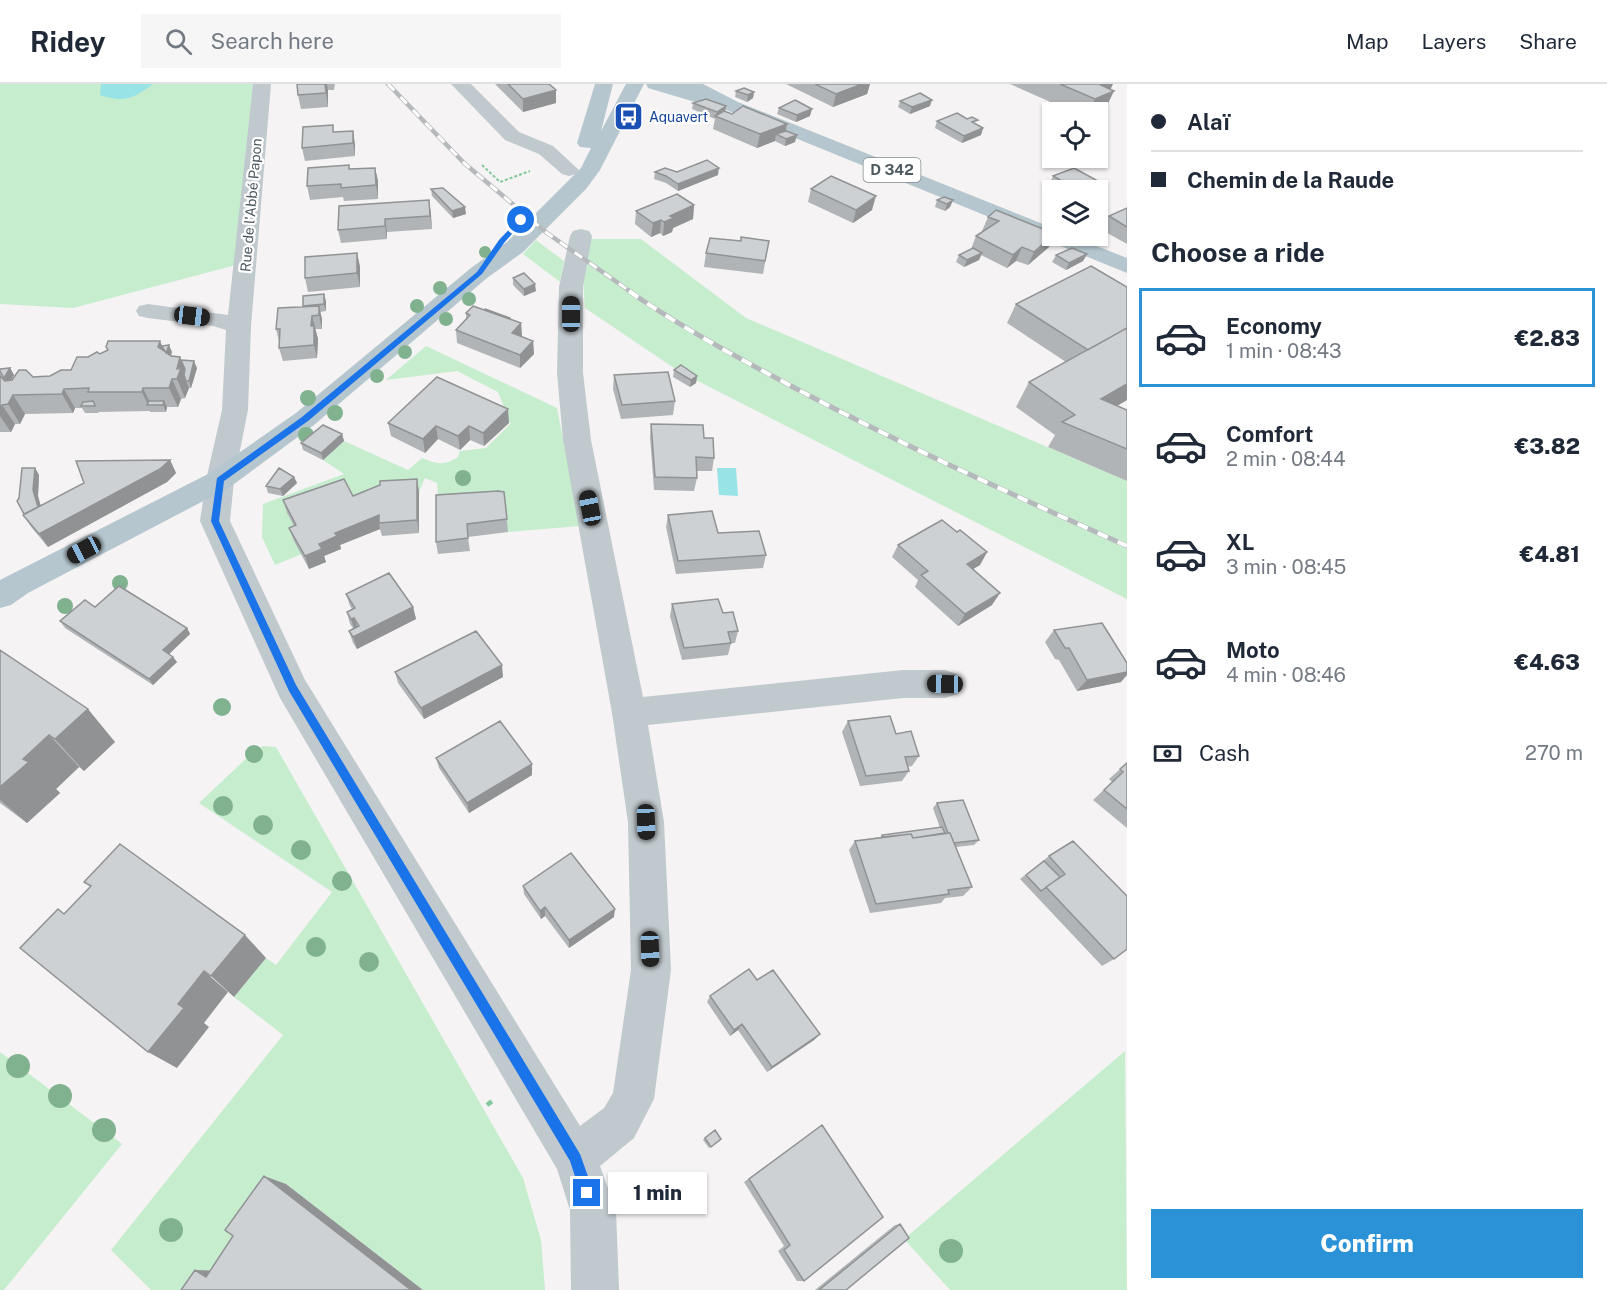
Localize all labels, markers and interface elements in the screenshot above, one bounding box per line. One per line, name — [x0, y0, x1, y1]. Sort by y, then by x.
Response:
search box — [141, 14, 561, 68]
text: Ridey — [30, 25, 105, 58]
icon: search — [162, 25, 195, 58]
text: Search here — [210, 28, 334, 54]
text: Map — [1346, 29, 1389, 54]
text: Layers — [1422, 29, 1486, 54]
text: Share — [1519, 29, 1577, 54]
bus stop icon: Aquavert — [612, 101, 644, 133]
map controls — [1042, 102, 1108, 246]
button: locate — [1042, 102, 1108, 168]
place label: Aquavert — [649, 109, 708, 125]
text: Alaï — [1187, 109, 1231, 135]
street label: Rue de l'Abbé Papon — [237, 138, 265, 272]
road number: D 342 — [864, 158, 920, 182]
text: Chemin de la Raude — [1187, 167, 1394, 193]
button: layers — [1042, 180, 1108, 246]
route start — [507, 206, 534, 233]
text: Choose a ride — [1151, 236, 1325, 268]
car — [562, 296, 580, 332]
car — [173, 305, 211, 327]
icon: car — [1154, 311, 1208, 365]
text: Economy — [1226, 313, 1322, 339]
text: €2.83 — [1514, 325, 1580, 351]
text: 1 min · 08:43 — [1226, 339, 1342, 363]
icon: car — [1154, 419, 1208, 473]
text: Comfort — [1226, 421, 1313, 447]
text: €3.82 — [1514, 433, 1580, 459]
text: 2 min · 08:44 — [1226, 447, 1345, 471]
car — [578, 489, 602, 527]
icon: car — [1154, 527, 1208, 581]
text: XL — [1226, 529, 1254, 555]
car — [64, 534, 104, 566]
text: €4.81 — [1519, 541, 1580, 567]
text: 3 min · 08:45 — [1226, 555, 1346, 579]
icon: car — [1154, 635, 1208, 689]
text: Moto — [1226, 637, 1280, 663]
text: €4.63 — [1514, 649, 1580, 675]
text: 4 min · 08:46 — [1226, 663, 1346, 687]
car — [927, 675, 963, 693]
icon: cash — [1151, 737, 1184, 770]
text: Cash — [1199, 740, 1250, 766]
text: 270 m — [1525, 741, 1583, 765]
car — [636, 804, 656, 840]
car — [640, 931, 660, 967]
callout: 1 min — [608, 1172, 707, 1214]
route end — [573, 1179, 600, 1206]
text: 1 min — [633, 1181, 682, 1205]
button: Confirm — [1151, 1209, 1583, 1278]

